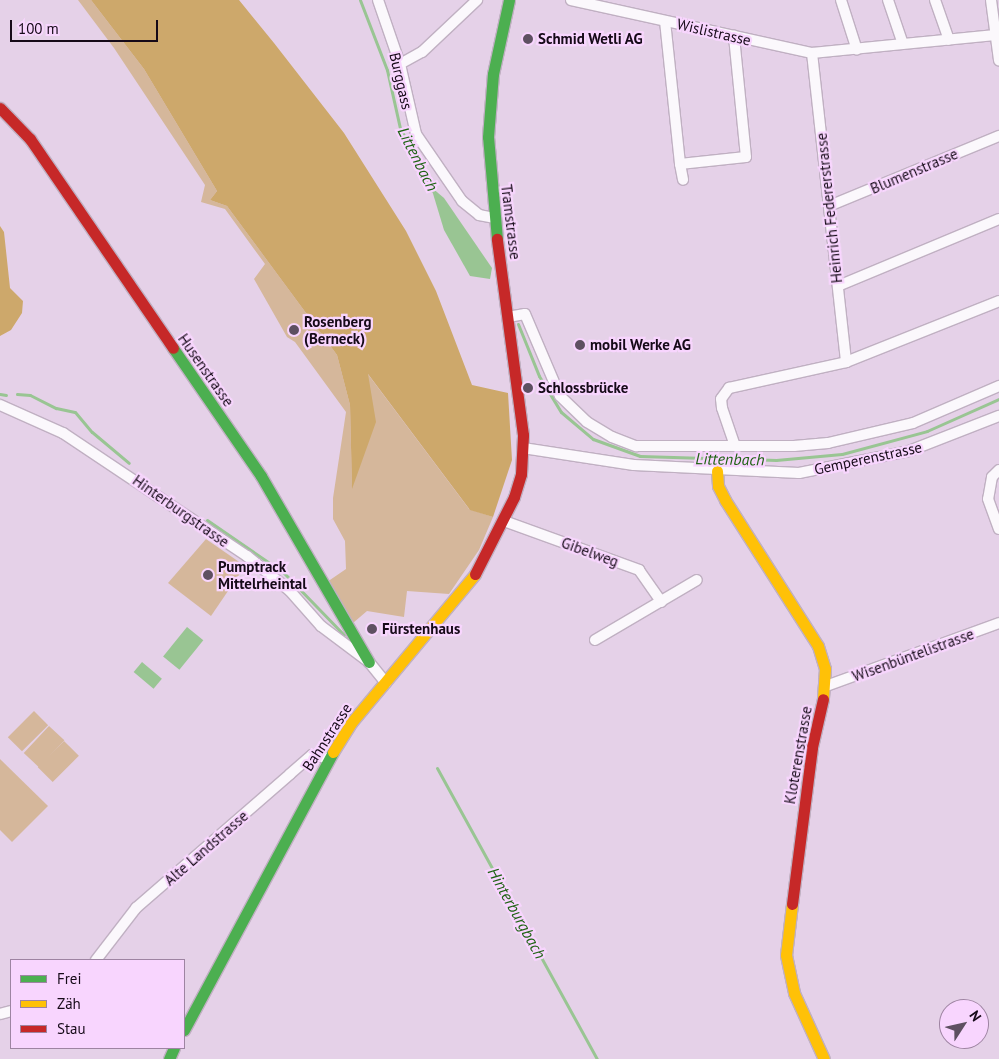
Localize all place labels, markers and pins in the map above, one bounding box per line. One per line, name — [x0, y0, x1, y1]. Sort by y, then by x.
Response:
place label: Schmid Wetli AG — [538, 30, 644, 48]
marker: Schmid Wetli AG — [522, 33, 534, 45]
place label: Rosenberg (Berneck) — [304, 312, 371, 347]
marker: Rosenberg (Berneck) — [288, 324, 300, 336]
place label: mobil Werke AG — [590, 336, 692, 354]
marker: mobil Werke AG — [574, 339, 586, 351]
place label: Schlossbrücke — [538, 379, 628, 397]
marker: Schlossbrücke — [522, 382, 534, 394]
place label: Pumptrack Mittelrheintal — [218, 557, 307, 592]
marker: Pumptrack Mittelrheintal — [202, 569, 214, 581]
place label: Fürstenhaus — [382, 620, 460, 638]
marker: Fürstenhaus — [366, 623, 378, 635]

